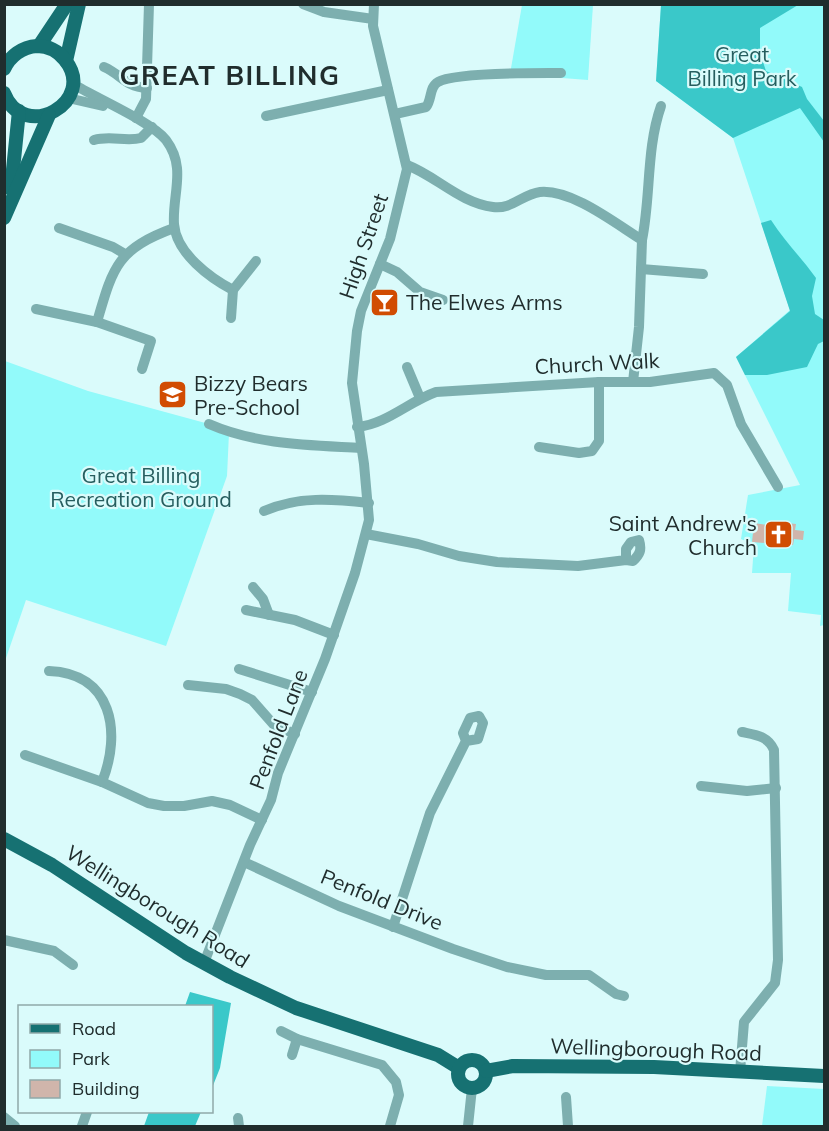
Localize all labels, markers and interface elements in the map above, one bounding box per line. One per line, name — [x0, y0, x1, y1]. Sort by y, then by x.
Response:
park label: Great Billing Park — [688, 41, 797, 91]
district label: GREAT BILLING — [120, 58, 340, 92]
street label: High Street — [333, 190, 393, 302]
bar icon: The Elwes Arms — [369, 286, 401, 318]
place label: The Elwes Arms — [406, 289, 563, 315]
street label: Church Walk — [534, 347, 660, 379]
place label: Bizzy Bears Pre-School — [194, 370, 308, 420]
school or university icon: Bizzy Bears Pre-School — [157, 379, 189, 411]
park label: Great Billing Recreation Ground — [50, 462, 232, 512]
place label: Saint Andrew's Church — [609, 510, 757, 560]
church icon: Saint Andrew's Church — [762, 519, 794, 551]
street label: Penfold Lane — [243, 665, 313, 793]
street label: Wellingborough Road — [61, 839, 255, 973]
street label: Penfold Drive — [317, 863, 447, 935]
legend — [18, 1005, 213, 1113]
text: Road — [72, 1017, 116, 1040]
street label: Wellingborough Road — [550, 1032, 762, 1066]
text: Park — [72, 1047, 111, 1070]
text: Building — [72, 1077, 140, 1100]

